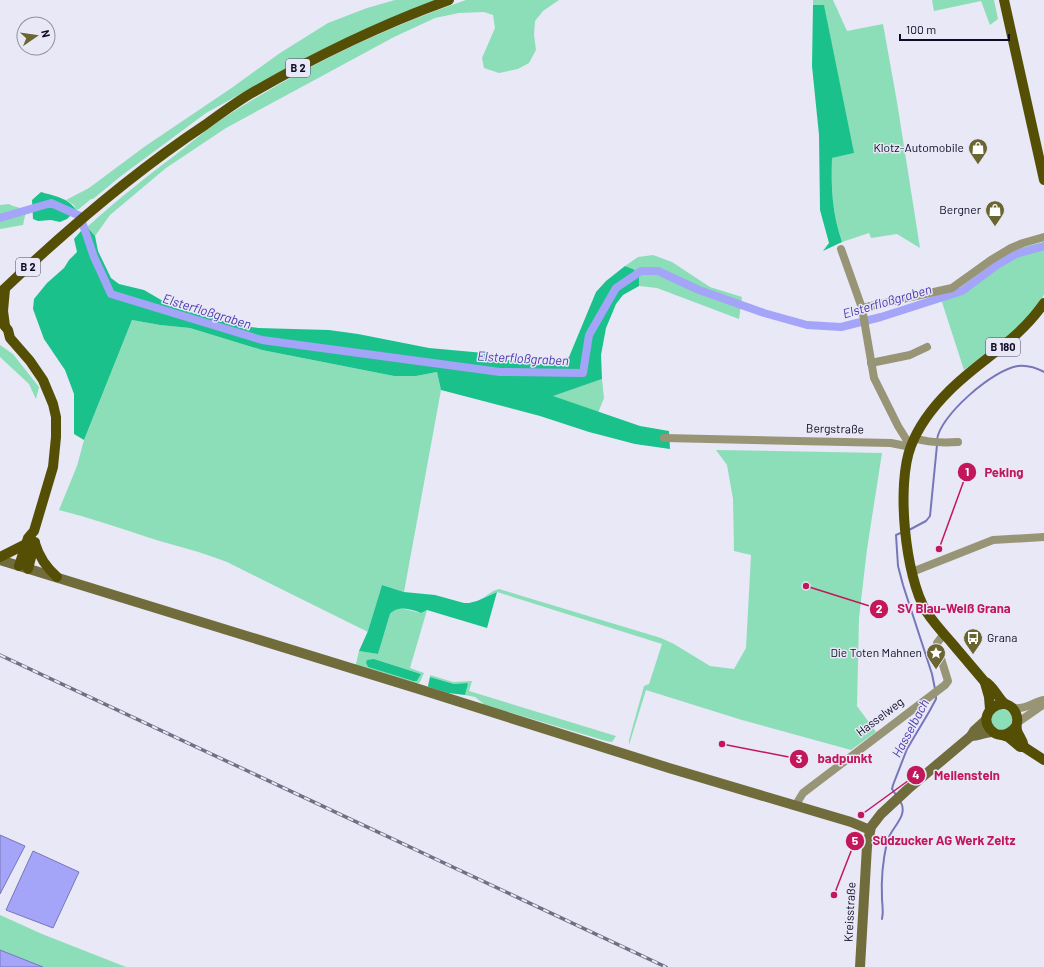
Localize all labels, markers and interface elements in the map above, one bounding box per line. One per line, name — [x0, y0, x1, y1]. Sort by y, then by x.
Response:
north arrow — [16, 16, 56, 56]
scale bar — [900, 16, 1009, 42]
text: 100 m — [906, 22, 936, 36]
text: N — [39, 29, 53, 39]
road number: B 2 — [286, 59, 310, 77]
shop icon: Klotz-Automobile — [967, 137, 989, 165]
place label: Klotz-Automobile — [873, 140, 964, 154]
shop icon: Bergner — [984, 199, 1006, 227]
place label: Bergner — [939, 202, 982, 216]
road number: B 2 — [16, 258, 40, 276]
water label: Elsterfloßgraben — [841, 281, 933, 321]
water label: Elsterfloßgraben — [161, 290, 253, 332]
road number: B 180 — [986, 338, 1020, 356]
water label: Elsterfloßgraben — [477, 348, 569, 368]
street label: Bergstraße — [806, 420, 864, 436]
callout: Peking — [957, 459, 1032, 484]
text: 1 — [965, 464, 969, 478]
text: Peking — [984, 464, 1024, 480]
callout: SV Blau-Weiß Grana — [869, 596, 1018, 621]
text: SV Blau-Weiß Grana — [897, 600, 1011, 616]
text: 2 — [876, 601, 883, 615]
bus stop icon: Grana — [962, 627, 984, 655]
place label: Grana — [987, 630, 1017, 644]
place icon: Die Toten Mahnen — [925, 642, 947, 670]
place label: Die Toten Mahnen — [830, 645, 922, 659]
street label: Hasselweg — [853, 694, 906, 739]
water label: Hasselbach — [888, 696, 932, 760]
callout: badpunkt — [789, 746, 880, 771]
text: badpunkt — [817, 750, 873, 766]
text: 3 — [796, 751, 802, 765]
callout: Meilenstein — [906, 763, 1008, 788]
text: 4 — [912, 767, 920, 781]
text: Meilenstein — [934, 767, 1000, 783]
callout: Südzucker AG Werk Zeitz — [845, 828, 1024, 853]
text: Südzucker AG Werk Zeitz — [872, 832, 1016, 848]
text: 5 — [852, 833, 859, 847]
street label: Kreisstraße — [840, 881, 858, 942]

